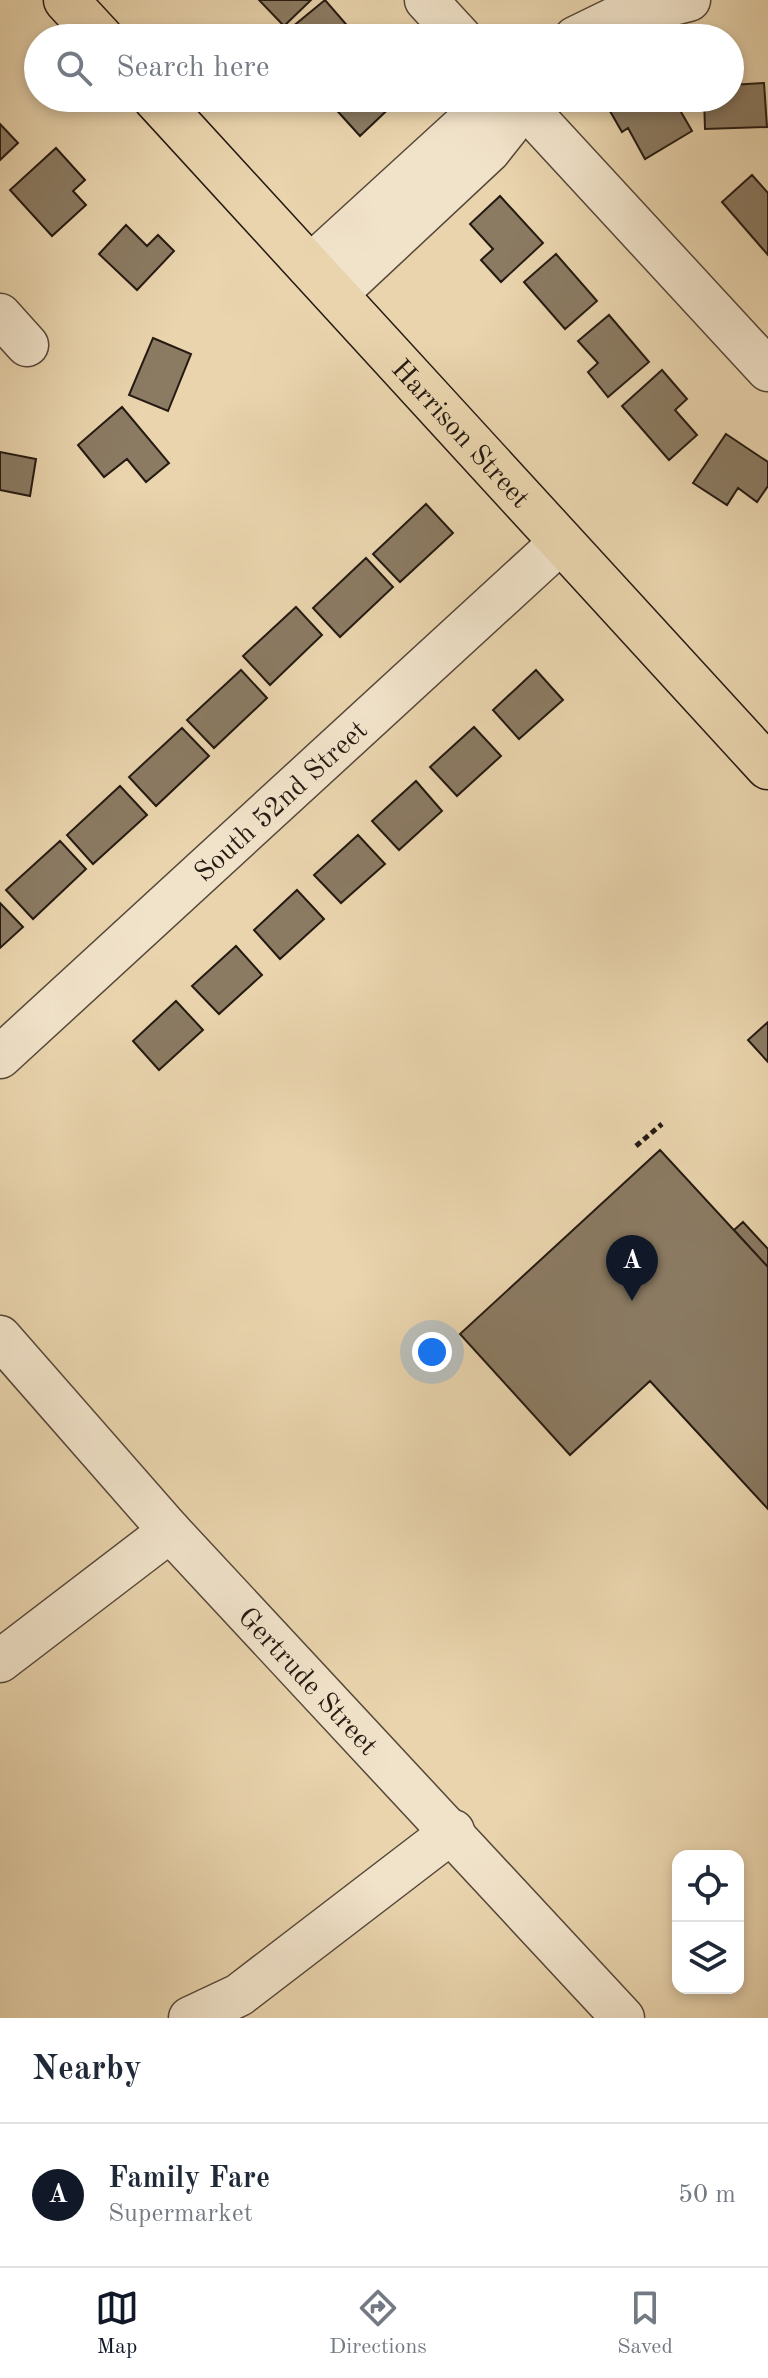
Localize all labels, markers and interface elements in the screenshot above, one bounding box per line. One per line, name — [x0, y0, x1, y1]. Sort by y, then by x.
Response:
search box — [24, 24, 744, 112]
icon: search — [52, 46, 96, 90]
text: Search here — [116, 53, 270, 83]
street label: Harrison Street — [385, 355, 534, 514]
street label: South 52nd Street — [190, 716, 374, 888]
pin: A — [606, 1235, 658, 1301]
your location — [412, 1332, 452, 1372]
street label: Gertrude Street — [232, 1603, 382, 1762]
map controls — [672, 1850, 744, 1994]
button: locate — [672, 1850, 744, 1922]
button: layers — [672, 1922, 744, 1994]
text: Nearby — [32, 2053, 142, 2087]
text: Family Fare — [108, 2164, 270, 2194]
text: A — [48, 2182, 68, 2208]
text: 50 m — [678, 2182, 736, 2208]
text: Supermarket — [108, 2201, 253, 2227]
tab: Map — [95, 2286, 139, 2361]
tab: Directions — [329, 2286, 427, 2361]
tab: Saved — [617, 2286, 673, 2361]

